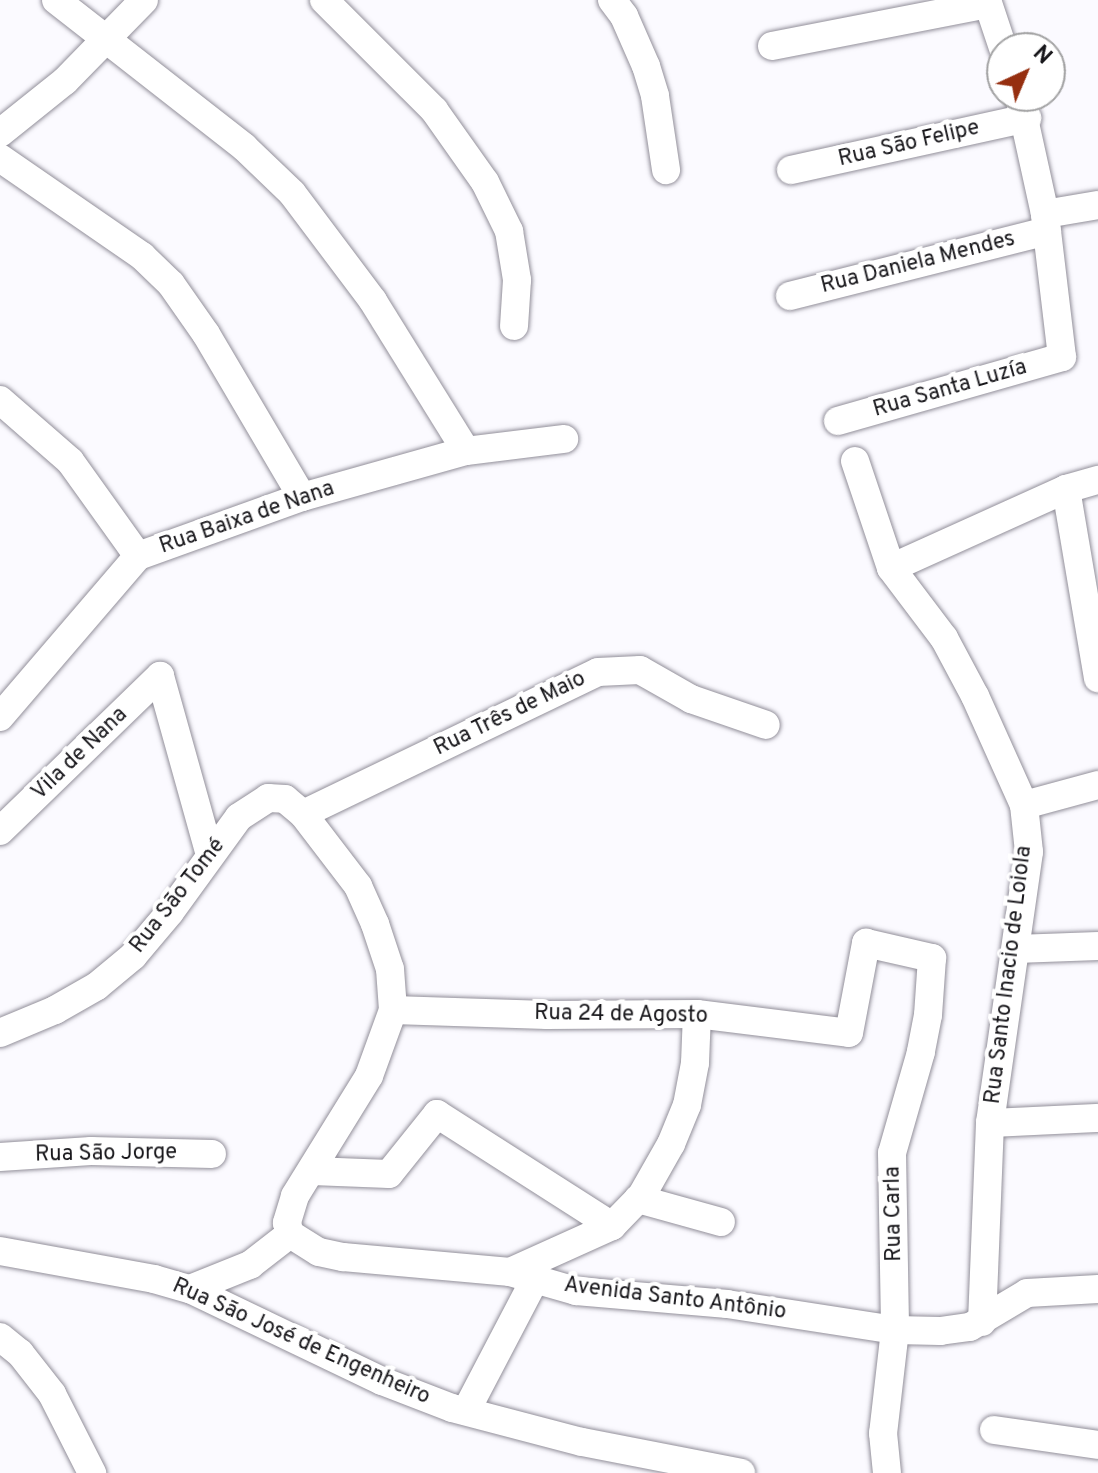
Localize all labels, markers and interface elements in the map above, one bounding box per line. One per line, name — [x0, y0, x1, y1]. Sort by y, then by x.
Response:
north arrow — [986, 32, 1066, 112]
text: N — [1027, 41, 1057, 71]
street label: Rua São Felipe — [836, 115, 982, 173]
street label: Rua Daniela Mendes — [818, 226, 1018, 300]
street label: Rua Santa Luzía — [870, 354, 1030, 424]
street label: Rua Baixa de Nana — [156, 476, 338, 560]
street label: Rua Três de Maio — [430, 666, 590, 762]
street label: Vila de Nana — [27, 702, 133, 806]
street label: Rua São Tomé — [125, 833, 231, 959]
street label: Rua Santo Inacio de Loiola — [980, 844, 1038, 1106]
street label: Rua 24 de Agosto — [534, 1000, 708, 1030]
street label: Rua São Jorge — [35, 1140, 177, 1168]
street label: Rua Carla — [880, 1166, 908, 1262]
street label: Avenida Santo Antônio — [562, 1272, 788, 1326]
street label: Rua São José de Engenheiro — [168, 1273, 434, 1411]

